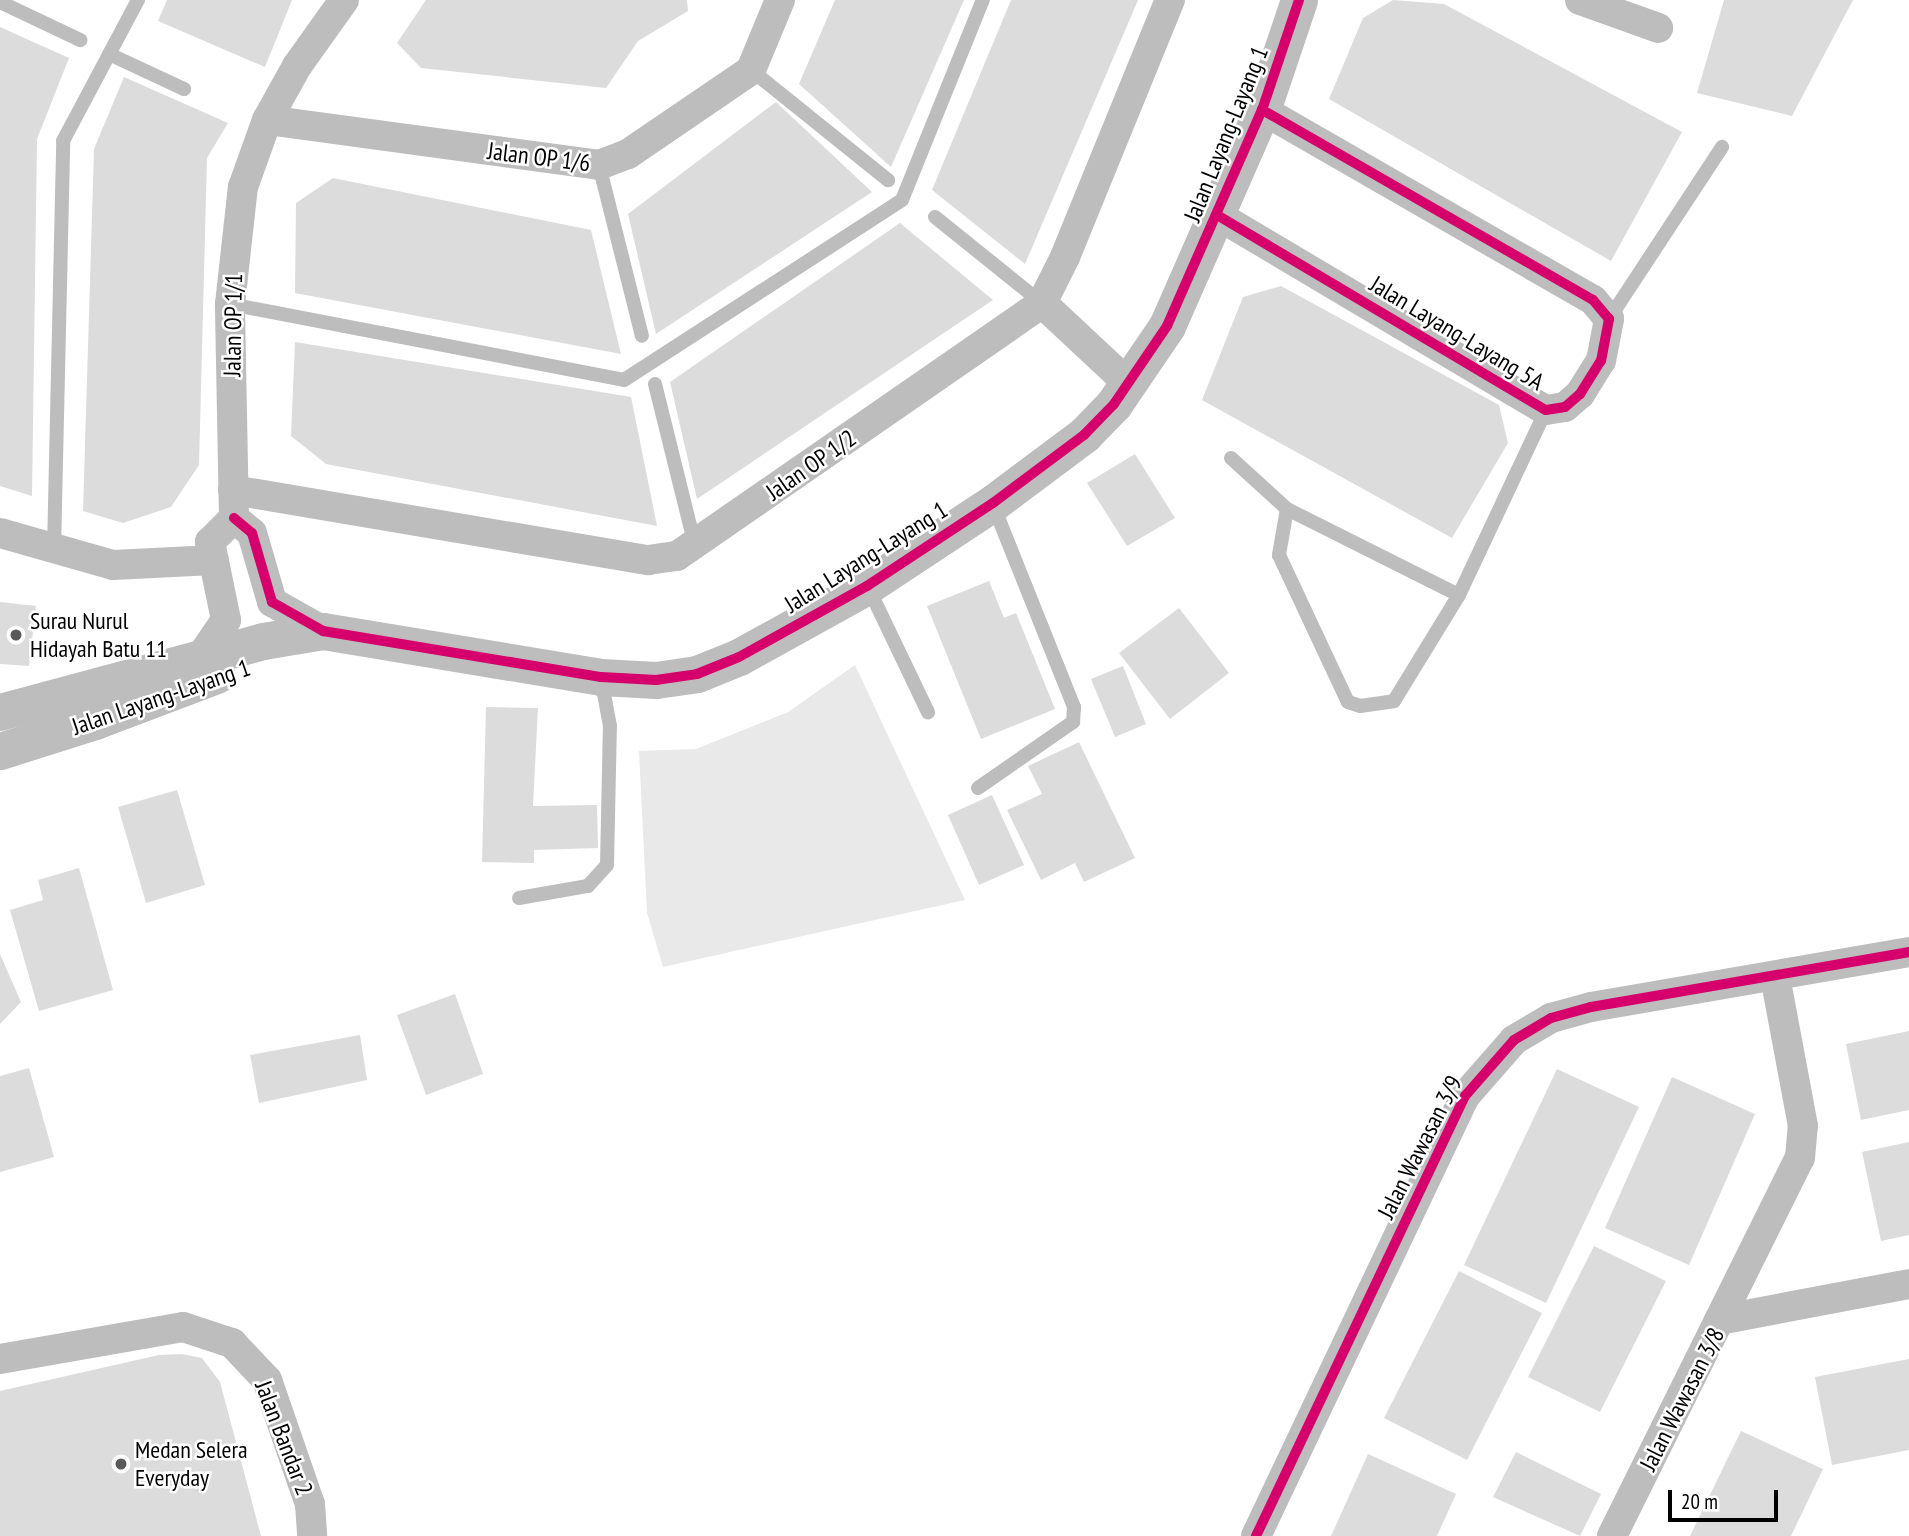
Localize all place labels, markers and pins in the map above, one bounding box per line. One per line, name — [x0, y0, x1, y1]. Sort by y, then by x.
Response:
place label: Surau Nurul Hidayah Batu 11 — [30, 607, 167, 663]
marker: Surau Nurul Hidayah Batu 11 — [8, 627, 24, 643]
place label: Medan Selera Everyday — [135, 1436, 248, 1492]
marker: Medan Selera Everyday — [113, 1456, 129, 1472]

